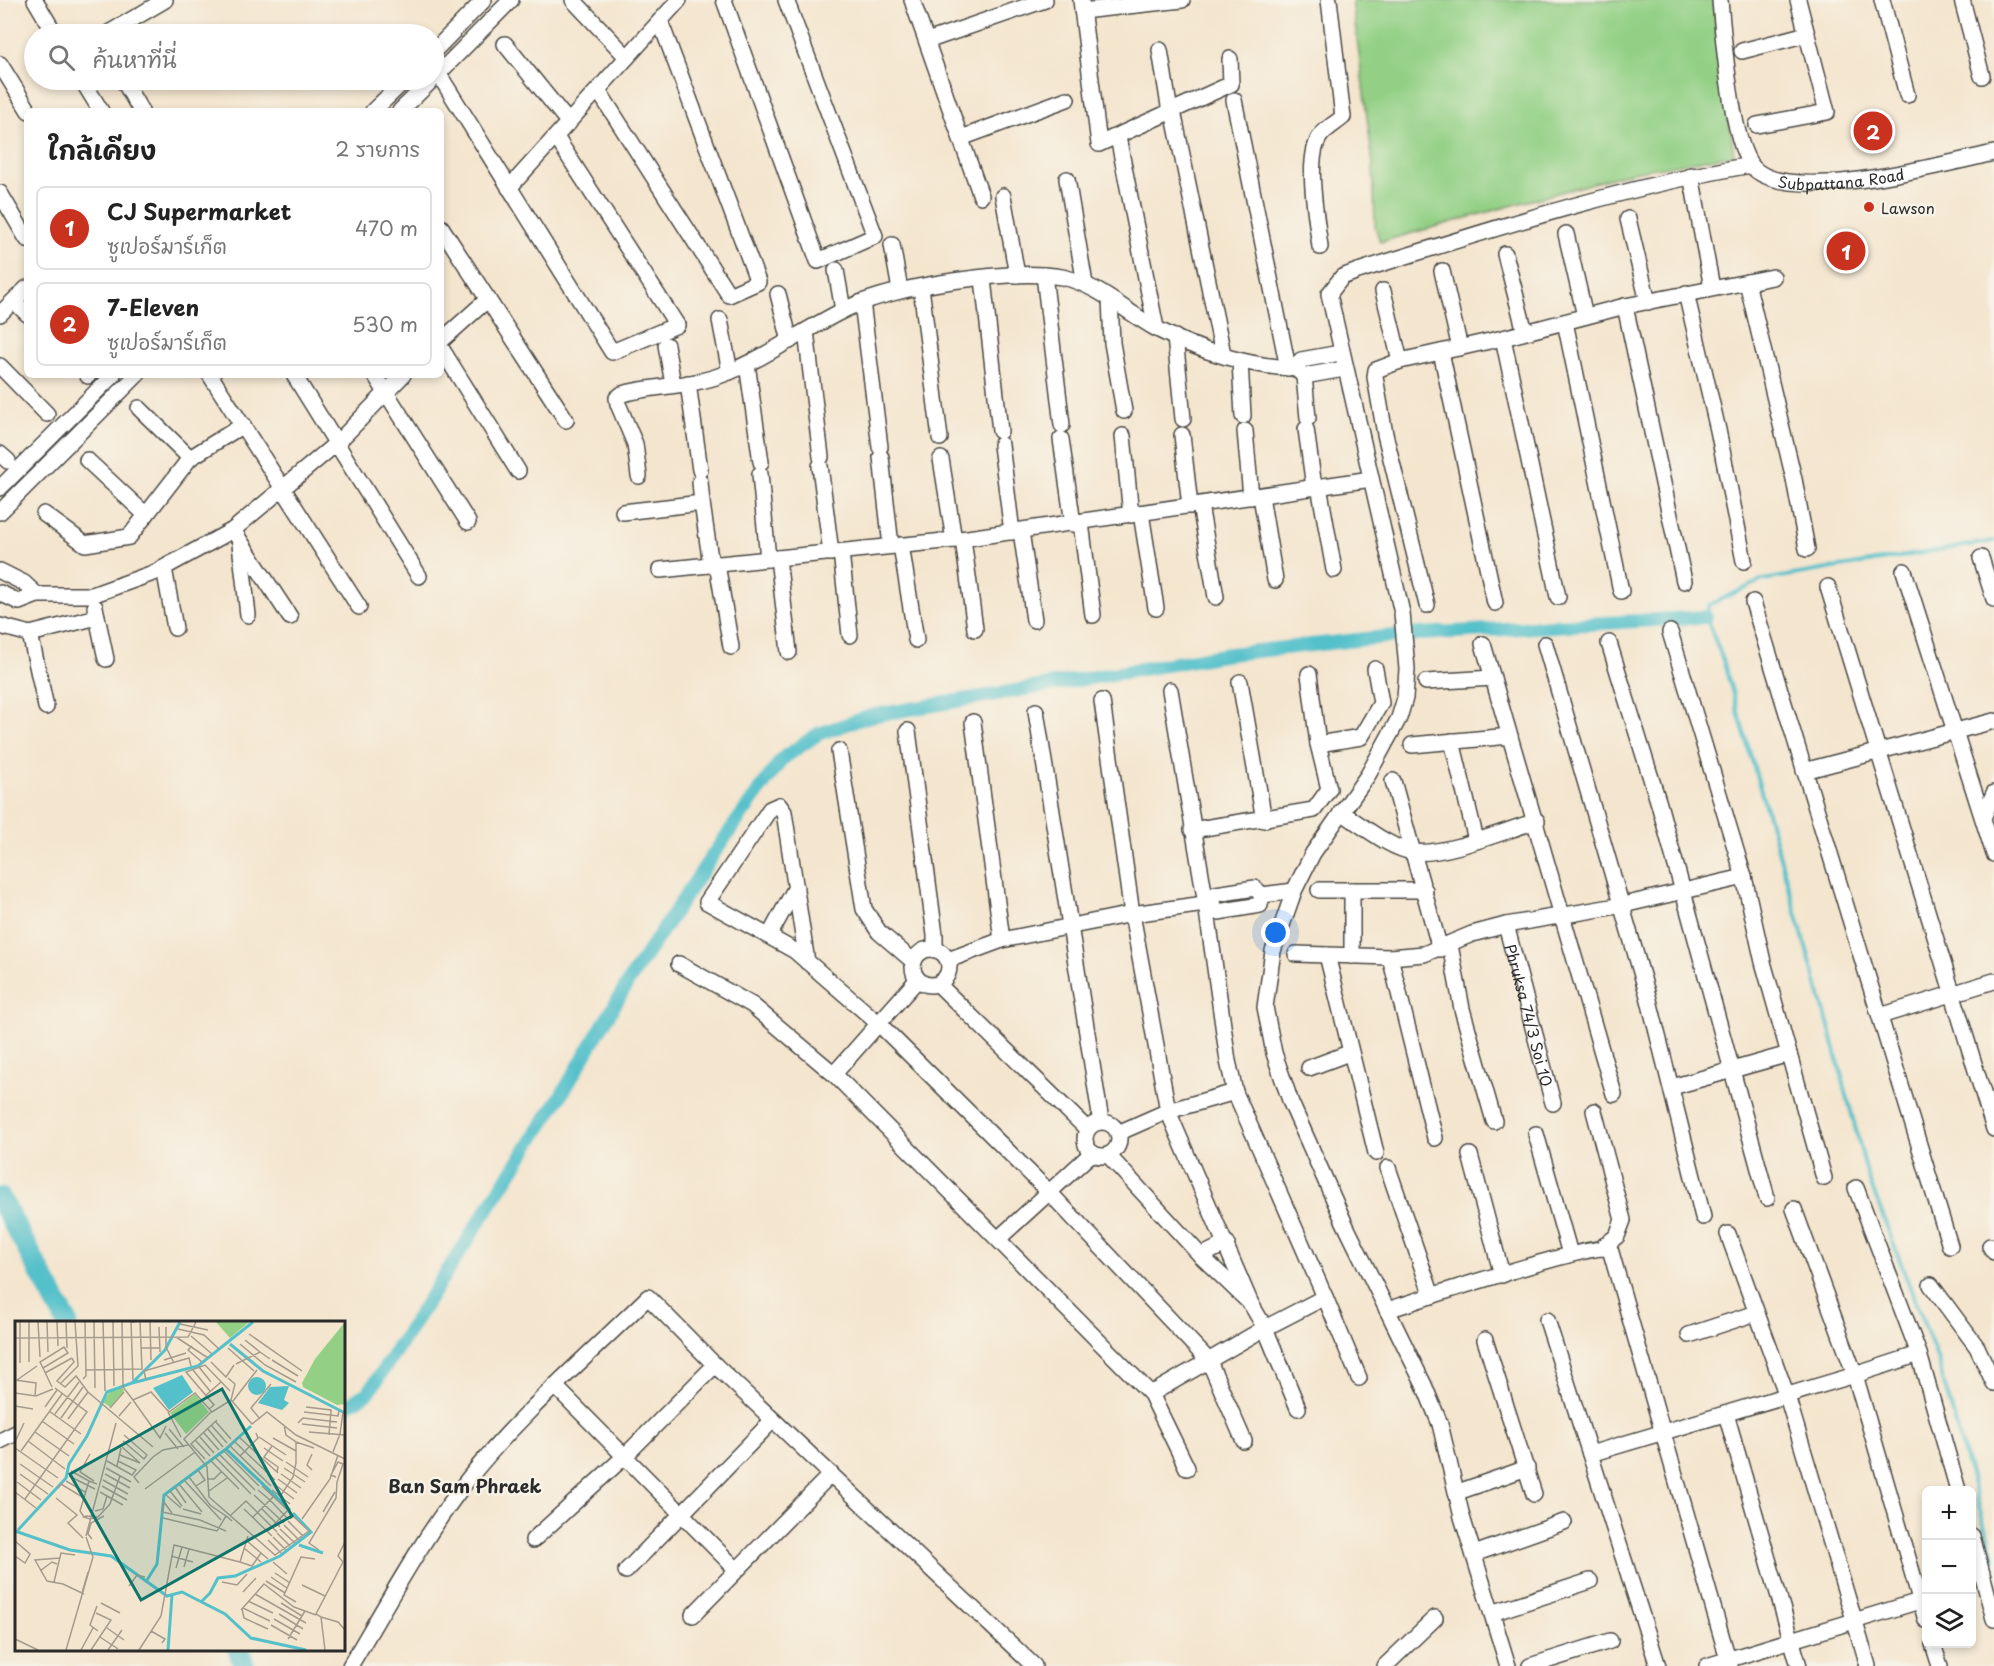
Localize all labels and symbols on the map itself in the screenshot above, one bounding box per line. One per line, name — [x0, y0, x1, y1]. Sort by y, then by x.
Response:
pin: 2 — [1854, 108, 1892, 154]
street label: Subpattana Road — [1776, 161, 1906, 195]
place label: Lawson — [1881, 196, 1935, 219]
marker: Lawson — [1862, 200, 1876, 214]
pin: 1 — [1826, 228, 1866, 274]
your location — [1261, 918, 1290, 947]
street label: Phruksa 74/3 Soi 10 — [1500, 941, 1560, 1088]
inset map — [15, 1321, 345, 1651]
district label: Ban Sam Phraek — [388, 1472, 542, 1499]

